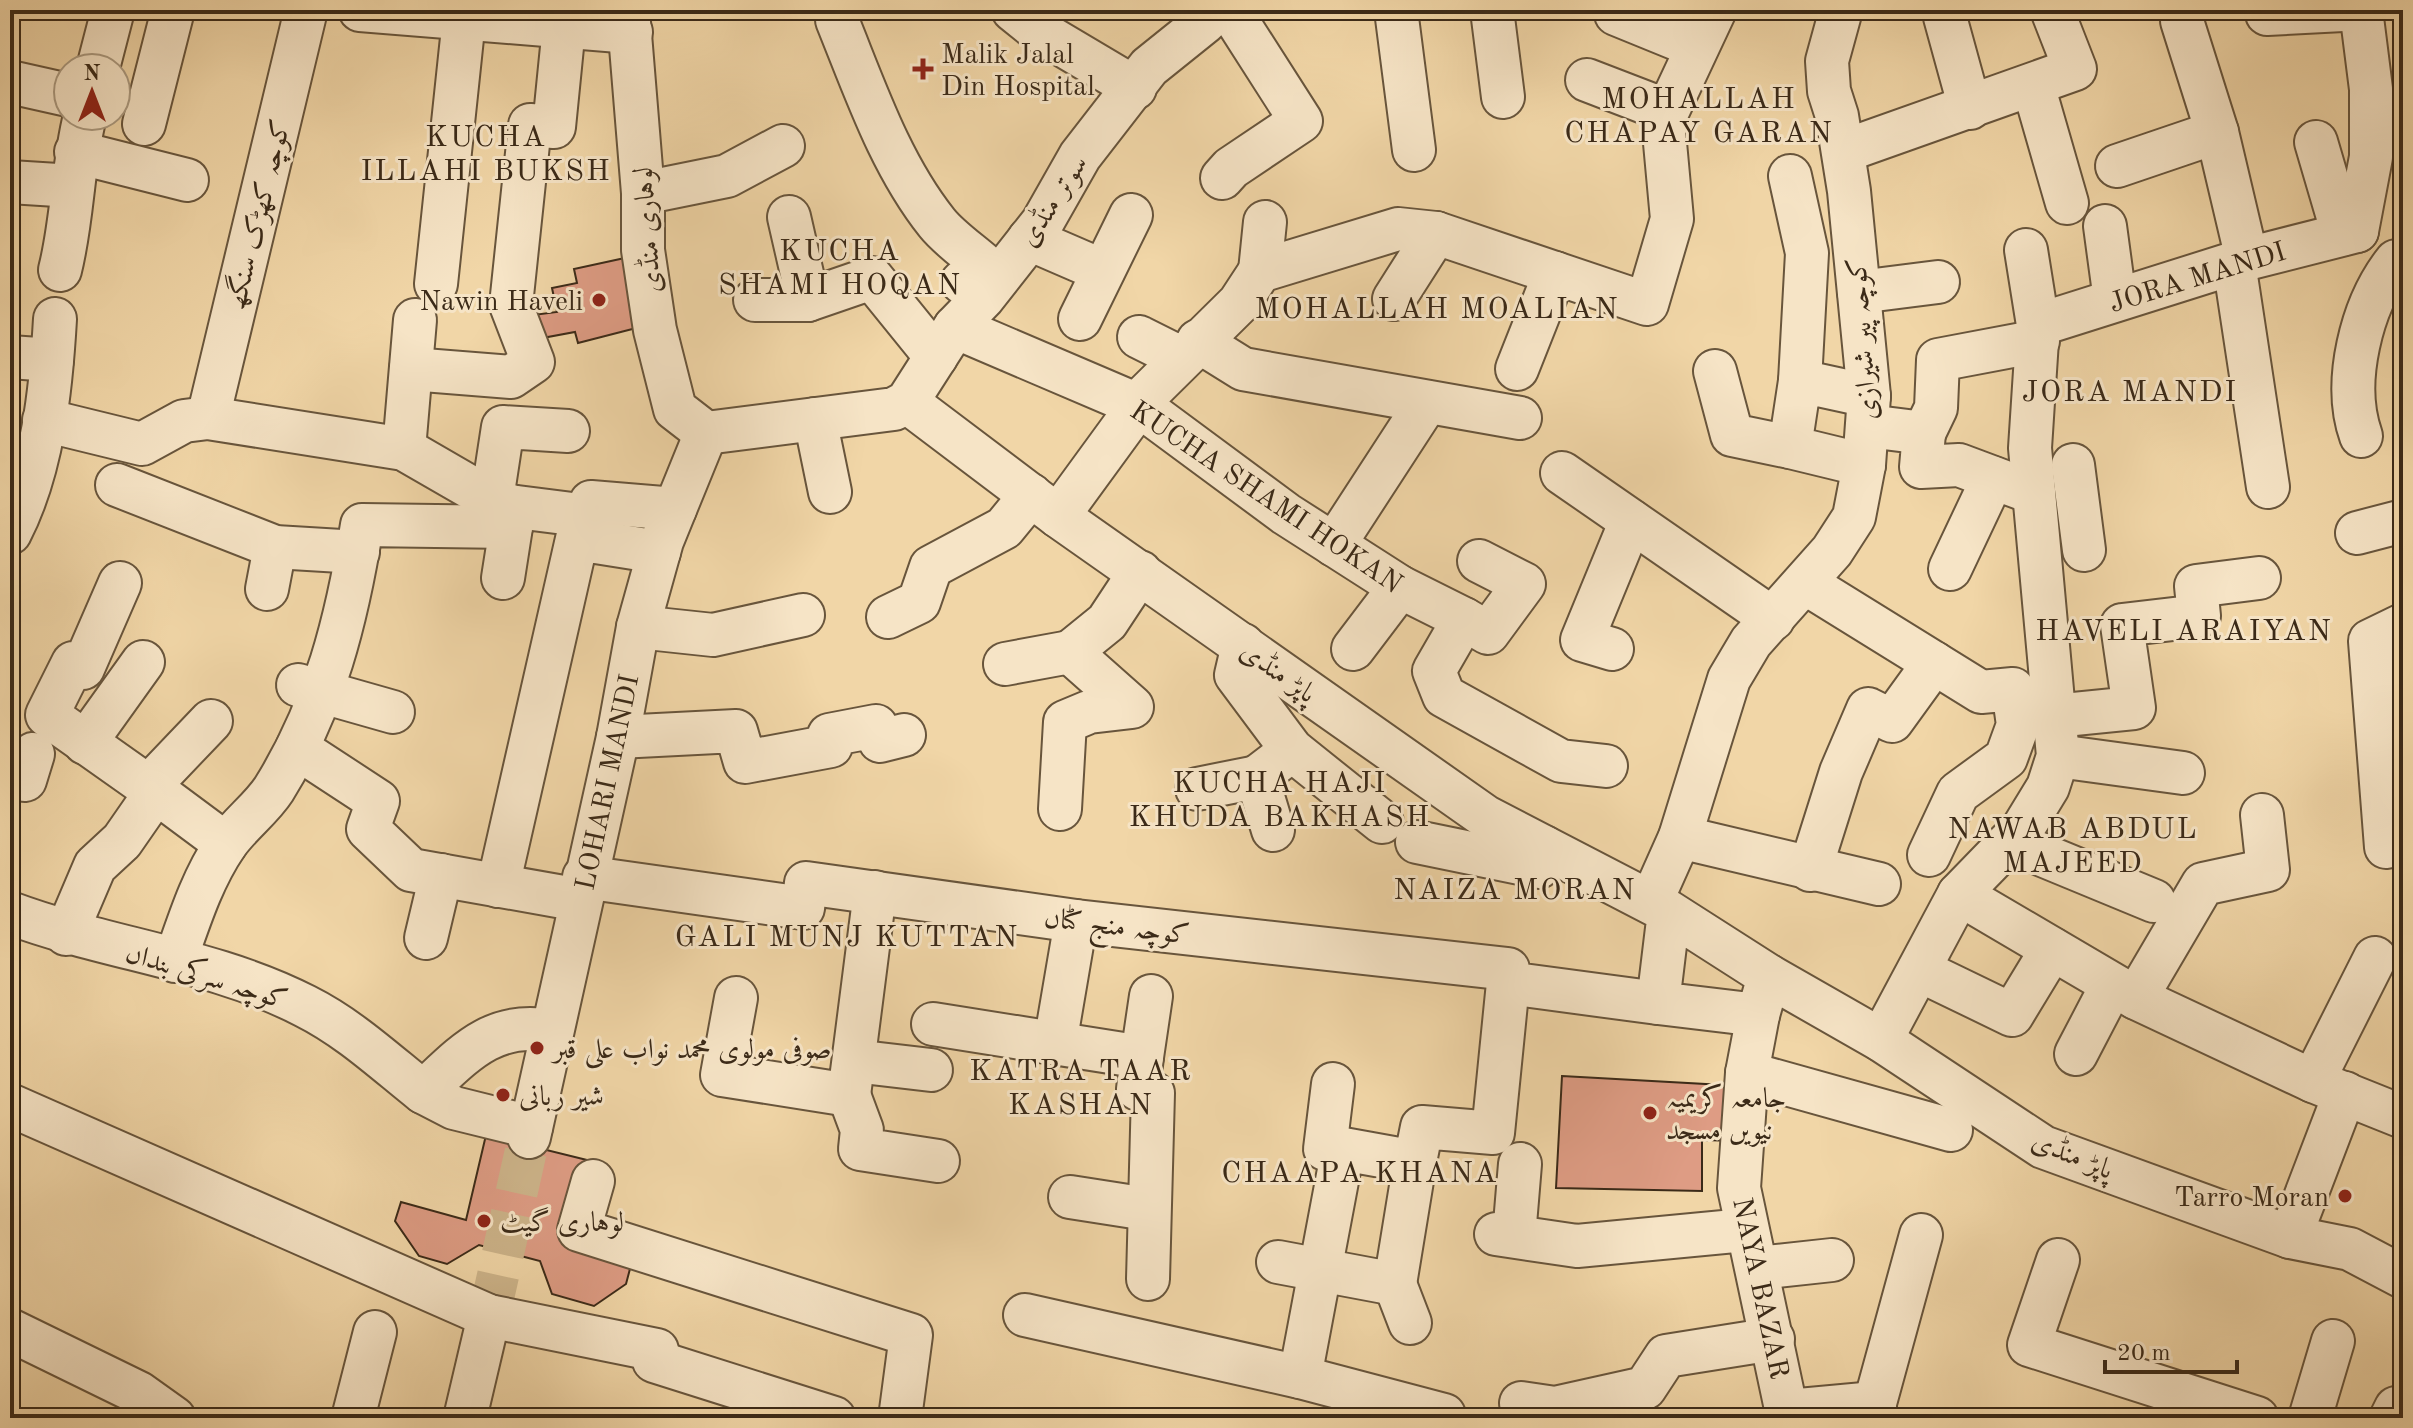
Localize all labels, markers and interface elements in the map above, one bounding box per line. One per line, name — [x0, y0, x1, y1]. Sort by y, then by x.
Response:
place label: Malik Jalal Din Hospital — [941, 42, 1095, 102]
north arrow — [52, 52, 132, 132]
marker: Malik Jalal Din Hospital — [912, 58, 934, 80]
text: N — [84, 63, 101, 85]
district label: MOHALLAH CHAPAY GARAN — [1564, 85, 1834, 149]
street label: کوچہ کھڑک سنگھ — [217, 116, 300, 313]
district label: KUCHA ILLAHI BUKSH — [360, 123, 612, 187]
street label: سوتر منڈی — [1011, 148, 1095, 253]
street label: لوہاری منڈی — [626, 166, 668, 294]
district label: KUCHA SHAMI HOQAN — [718, 237, 962, 301]
street label: JORA MANDI — [2106, 239, 2290, 319]
street label: کوچہ پیر شیرازی — [1843, 256, 1888, 421]
place label: Nawin Haveli — [420, 289, 583, 317]
marker: Nawin Haveli — [590, 291, 608, 309]
district label: MOHALLAH MOALIAN — [1254, 295, 1620, 325]
district label: JORA MANDI — [2022, 378, 2238, 408]
street label: KUCHA SHAMI HOKAN — [1124, 397, 1406, 600]
district label: HAVELI ARAIYAN — [2035, 617, 2333, 647]
street label: پاپڑ منڈی — [1232, 633, 1324, 714]
street label: LOHARI MANDI — [572, 672, 646, 893]
district label: KUCHA HAJI KHUDA BAKHASH — [1129, 769, 1431, 833]
district label: NAWAB ABDUL MAJEED — [1947, 815, 2199, 879]
district label: NAIZA MORAN — [1393, 876, 1637, 906]
street label: کوچہ منج کٹاں — [1041, 900, 1191, 959]
district label: GALI MUNJ KUTTAN — [675, 923, 1019, 953]
street label: کوچہ سرکی بنداں — [121, 934, 292, 1019]
place label: صوفی مولوی محمد نواب علی قبر — [550, 1037, 832, 1069]
marker: صوفی مولوی محمد نواب علی قبر — [528, 1039, 546, 1057]
district label: KATRA TAAR KASHAN — [969, 1057, 1193, 1121]
place label: جامعہ کریمیہ نیویں مسجد — [1666, 1083, 1786, 1147]
place label: شیر ربانی — [519, 1084, 604, 1112]
marker: شیر ربانی — [494, 1086, 512, 1104]
marker: جامعہ کریمیہ نیویں مسجد — [1641, 1104, 1659, 1122]
street label: پاپڑ منڈی — [2026, 1123, 2120, 1190]
district label: CHAAPA KHANA — [1221, 1159, 1499, 1189]
place label: Tarro Moran — [2174, 1185, 2329, 1213]
marker: Tarro Moran — [2336, 1187, 2354, 1205]
street label: NAYA BAZAR — [1726, 1195, 1792, 1382]
place label: لوہاری گیٹ — [500, 1206, 624, 1239]
marker: لوہاری گیٹ — [475, 1212, 493, 1230]
scale bar — [2105, 1324, 2237, 1374]
text: 20 m — [2117, 1342, 2171, 1366]

